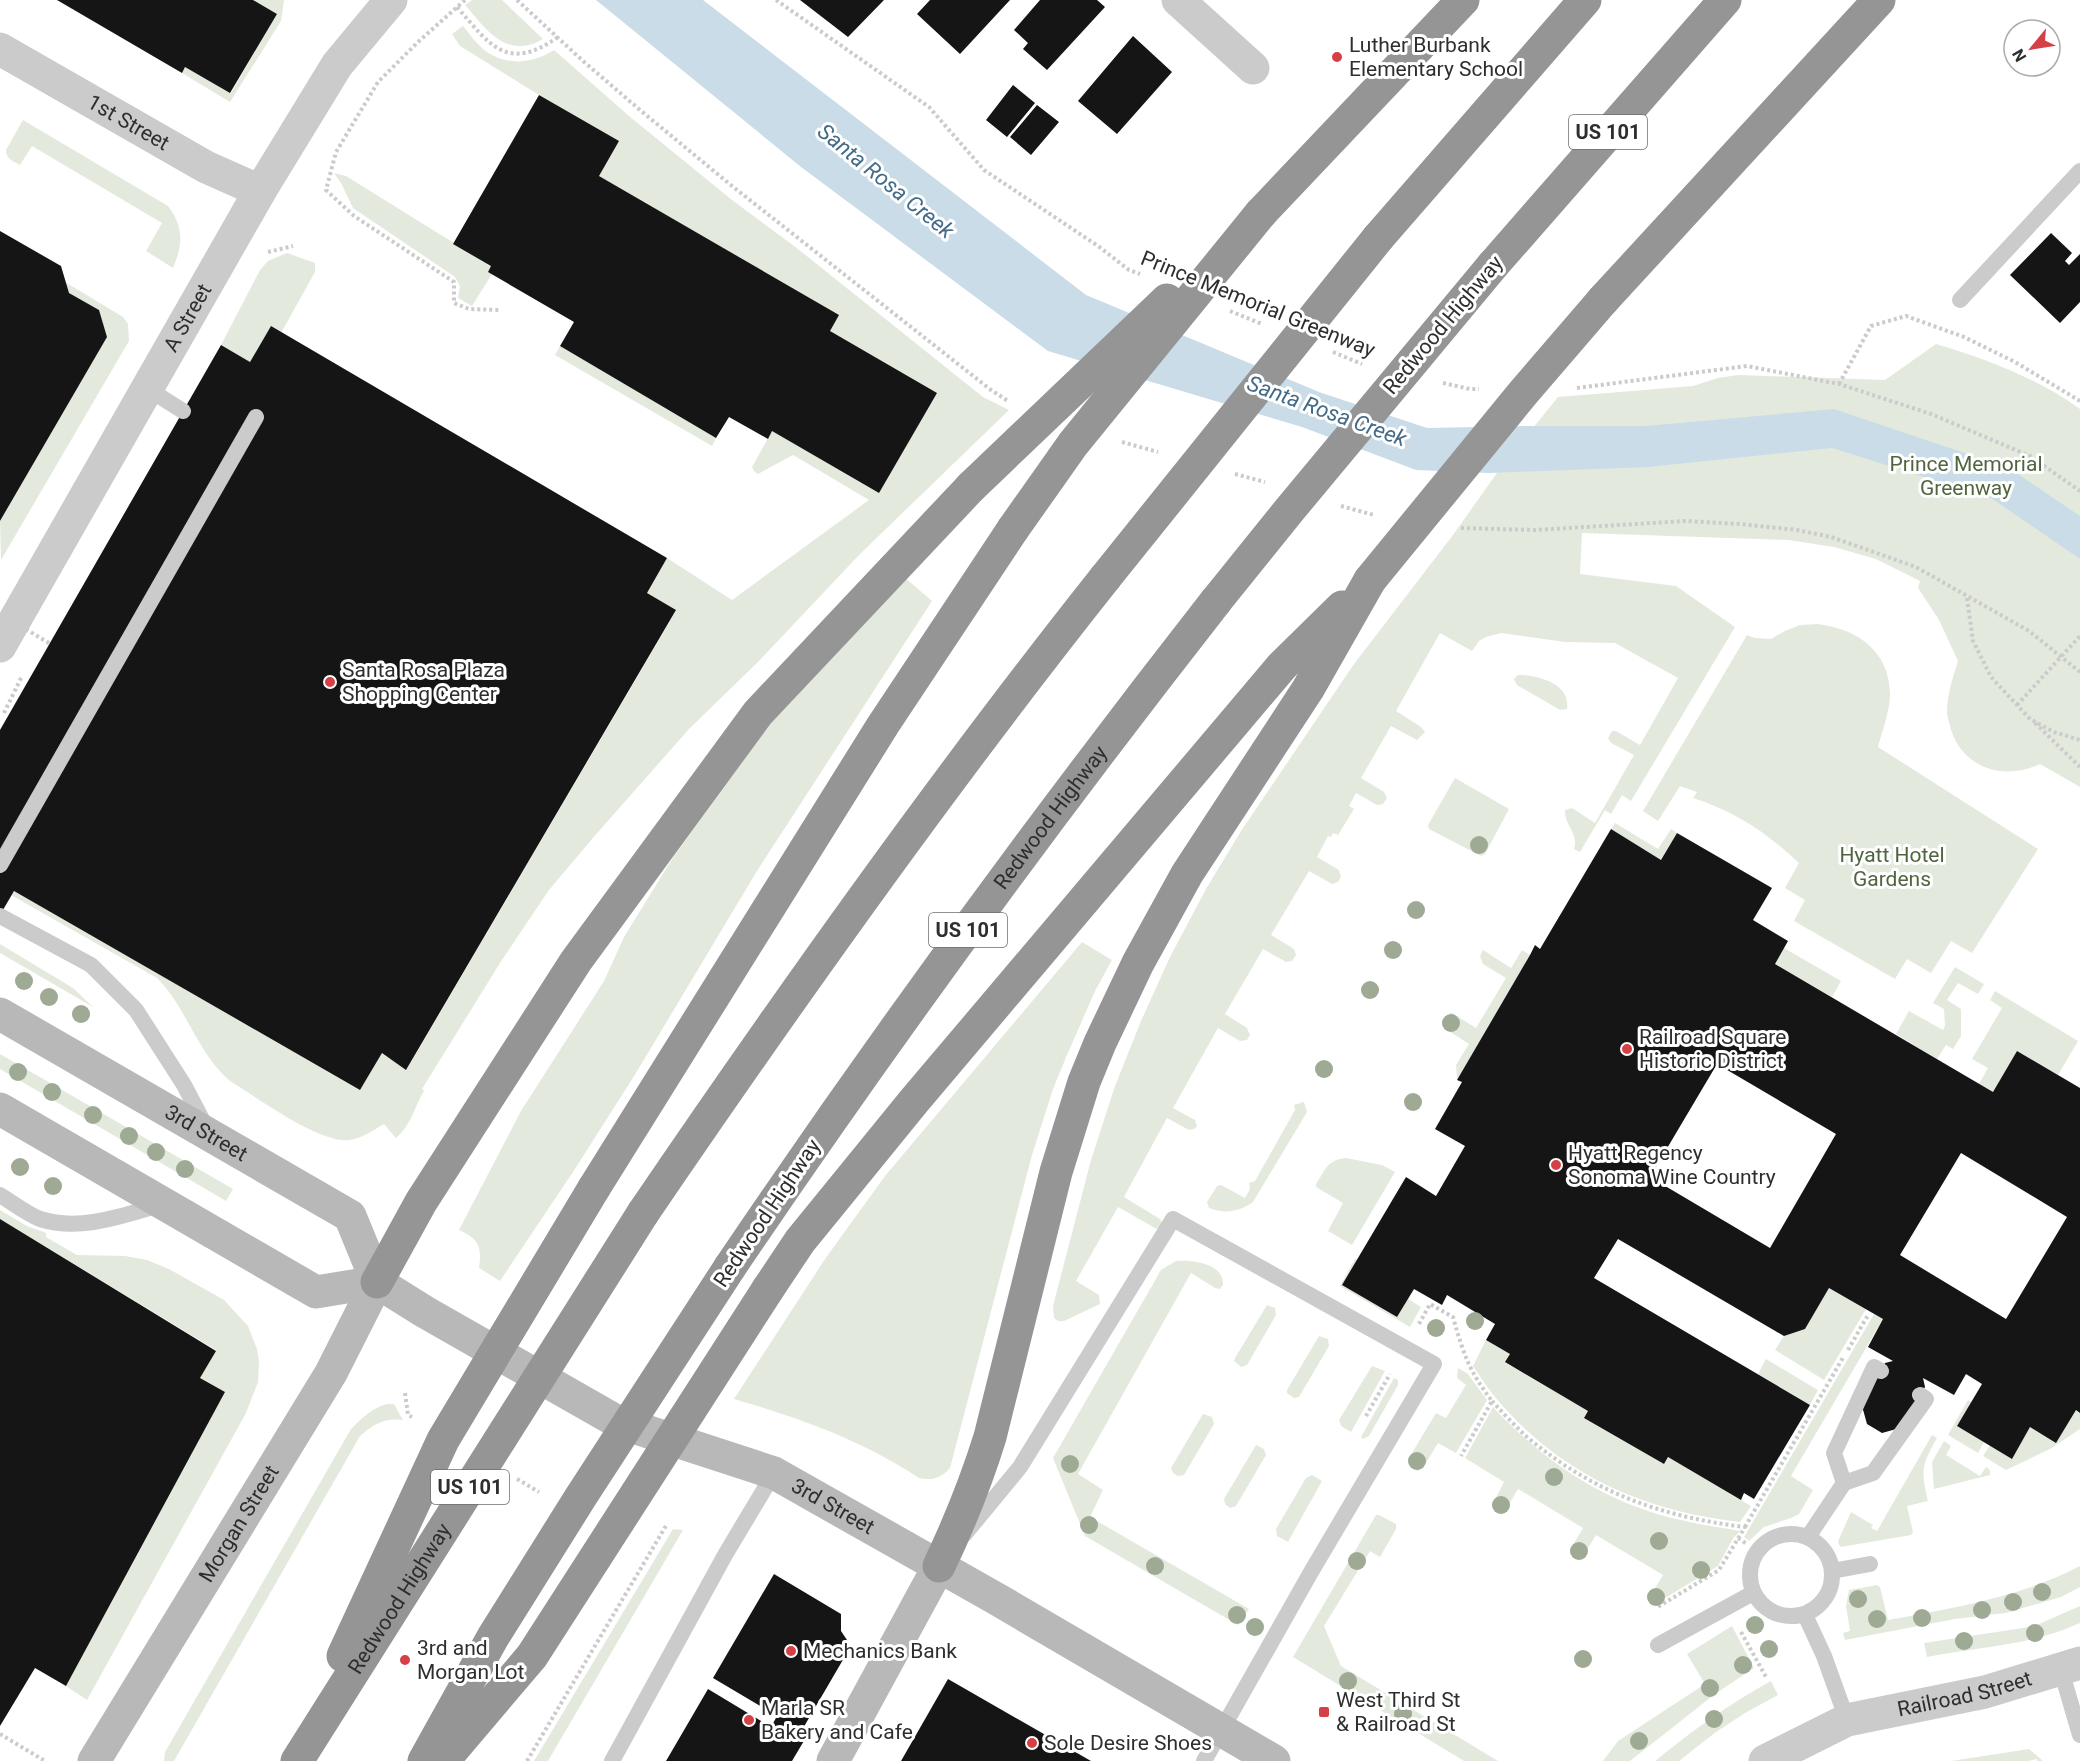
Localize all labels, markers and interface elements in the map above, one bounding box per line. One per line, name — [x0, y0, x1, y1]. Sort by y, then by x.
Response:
north arrow — [2002, 18, 2062, 78]
place label: Luther Burbank Elementary School — [1349, 33, 1523, 81]
text: N — [2008, 46, 2030, 65]
marker: Luther Burbank Elementary School — [1330, 50, 1344, 64]
street label: 1st Street — [83, 90, 174, 155]
road number: US 101 — [1569, 115, 1647, 149]
water label: Santa Rosa Creek — [813, 118, 960, 244]
street label: Prince Memorial Greenway — [1137, 246, 1379, 362]
street label: Redwood Highway — [1378, 251, 1508, 399]
street label: A Street — [159, 279, 216, 356]
water label: Santa Rosa Creek — [1244, 371, 1411, 452]
park label: Prince Memorial Greenway — [1889, 452, 2043, 500]
place label: Santa Rosa Plaza Shopping Center — [342, 658, 505, 706]
marker: Santa Rosa Plaza Shopping Center — [323, 675, 337, 689]
street label: Redwood Highway — [989, 741, 1112, 894]
park label: Hyatt Hotel Gardens — [1839, 843, 1945, 891]
road number: US 101 — [929, 913, 1007, 947]
place label: Railroad Square Historic District — [1639, 1025, 1786, 1073]
marker: Railroad Square Historic District — [1620, 1042, 1634, 1056]
street label: 3rd Street — [161, 1100, 252, 1166]
street label: Redwood Highway — [709, 1134, 825, 1291]
place label: Hyatt Regency Sonoma Wine Country — [1568, 1141, 1776, 1189]
marker: Hyatt Regency Sonoma Wine Country — [1549, 1158, 1563, 1172]
street label: Morgan Street — [194, 1461, 284, 1587]
road number: US 101 — [431, 1470, 509, 1504]
street label: 3rd Street — [787, 1473, 879, 1539]
street label: Redwood Highway — [343, 1519, 456, 1678]
place label: 3rd and Morgan Lot — [417, 1636, 525, 1684]
place label: Mechanics Bank — [803, 1639, 957, 1663]
marker: Mechanics Bank — [784, 1644, 798, 1658]
marker: 3rd and Morgan Lot — [398, 1653, 412, 1667]
street label: Railroad Street — [1895, 1666, 2035, 1721]
place label: West Third St & Railroad St — [1336, 1688, 1461, 1736]
place label: Marla SR Bakery and Cafe — [761, 1696, 913, 1744]
marker: West Third St & Railroad St — [1317, 1705, 1331, 1719]
marker: Marla SR Bakery and Cafe — [742, 1713, 756, 1727]
place label: Sole Desire Shoes — [1044, 1731, 1212, 1755]
marker: Sole Desire Shoes — [1025, 1736, 1039, 1750]

